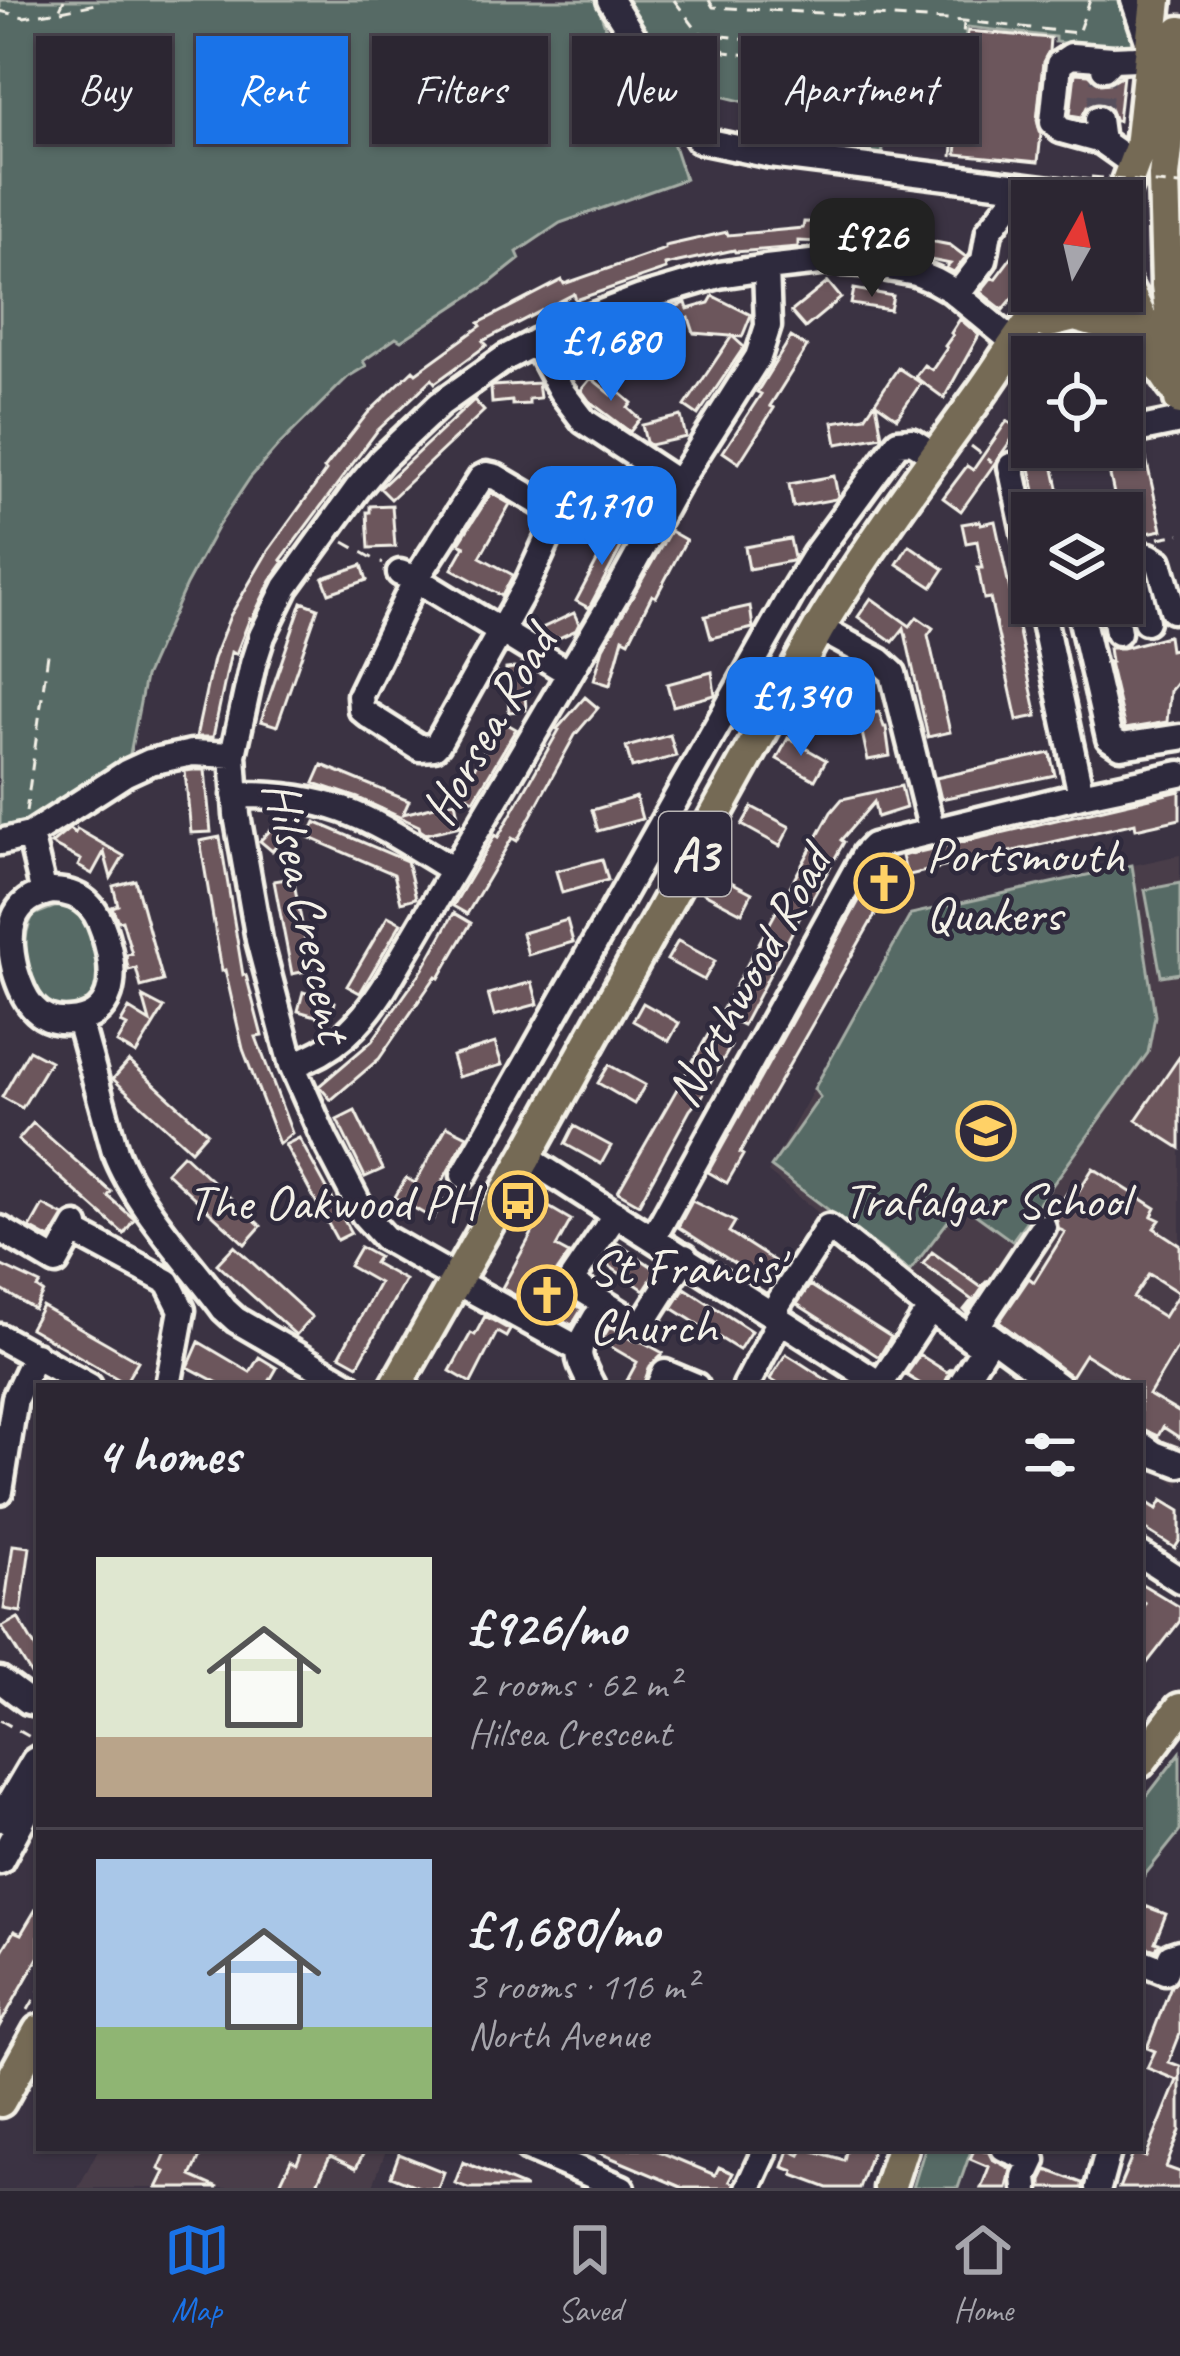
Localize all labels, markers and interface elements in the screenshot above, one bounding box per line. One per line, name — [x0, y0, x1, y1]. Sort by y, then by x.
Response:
chip: Buy — [36, 36, 172, 144]
chip: Rent — [196, 36, 348, 144]
chip: Filters — [372, 36, 548, 144]
chip: New — [572, 36, 717, 144]
chip: Apartment — [741, 36, 979, 144]
north arrow — [1011, 180, 1143, 312]
map controls — [1011, 180, 1143, 624]
pin: £926 — [801, 198, 943, 300]
text: £926 — [837, 212, 907, 261]
pin: £1,680 — [513, 302, 709, 404]
text: £1,680 — [563, 316, 659, 365]
button: locate — [1011, 336, 1143, 468]
pin: £1,710 — [504, 466, 700, 568]
text: £1,710 — [554, 480, 650, 529]
button: layers — [1011, 492, 1143, 624]
street label: Horsea Road — [406, 609, 573, 836]
pin: £1,340 — [703, 657, 899, 759]
text: £1,340 — [753, 671, 849, 720]
street label: Hilsea Crescent — [249, 775, 368, 1053]
road number: A3 — [659, 812, 731, 896]
place label: Portsmouth Quakers — [926, 823, 1125, 946]
street label: Northwood Road — [650, 829, 849, 1118]
church icon: Portsmouth Quakers — [853, 852, 915, 914]
school or university icon: Trafalgar School — [955, 1100, 1017, 1162]
place label: Trafalgar School — [843, 1168, 1137, 1232]
place label: The Oakwood PH — [187, 1170, 483, 1234]
bus stop icon: The Oakwood PH — [487, 1170, 549, 1232]
place label: St Francis' Church — [589, 1235, 790, 1358]
church icon: St Francis' Church — [516, 1264, 578, 1326]
icon: filters — [1017, 1422, 1083, 1488]
text: 4 homes — [96, 1423, 240, 1487]
text: £926/mo — [468, 1596, 626, 1660]
icon: home — [192, 1605, 336, 1749]
text: 2 rooms · 62 m² — [468, 1660, 679, 1709]
text: Hilsea Crescent — [468, 1709, 671, 1758]
text: £1,680/mo — [468, 1898, 659, 1962]
icon: home — [192, 1907, 336, 2051]
text: 3 rooms · 116 m² — [468, 1962, 696, 2011]
text: North Avenue — [468, 2011, 649, 2060]
tab: Map — [164, 2217, 230, 2331]
tab: Saved — [557, 2217, 623, 2331]
tab: Home — [950, 2217, 1016, 2331]

